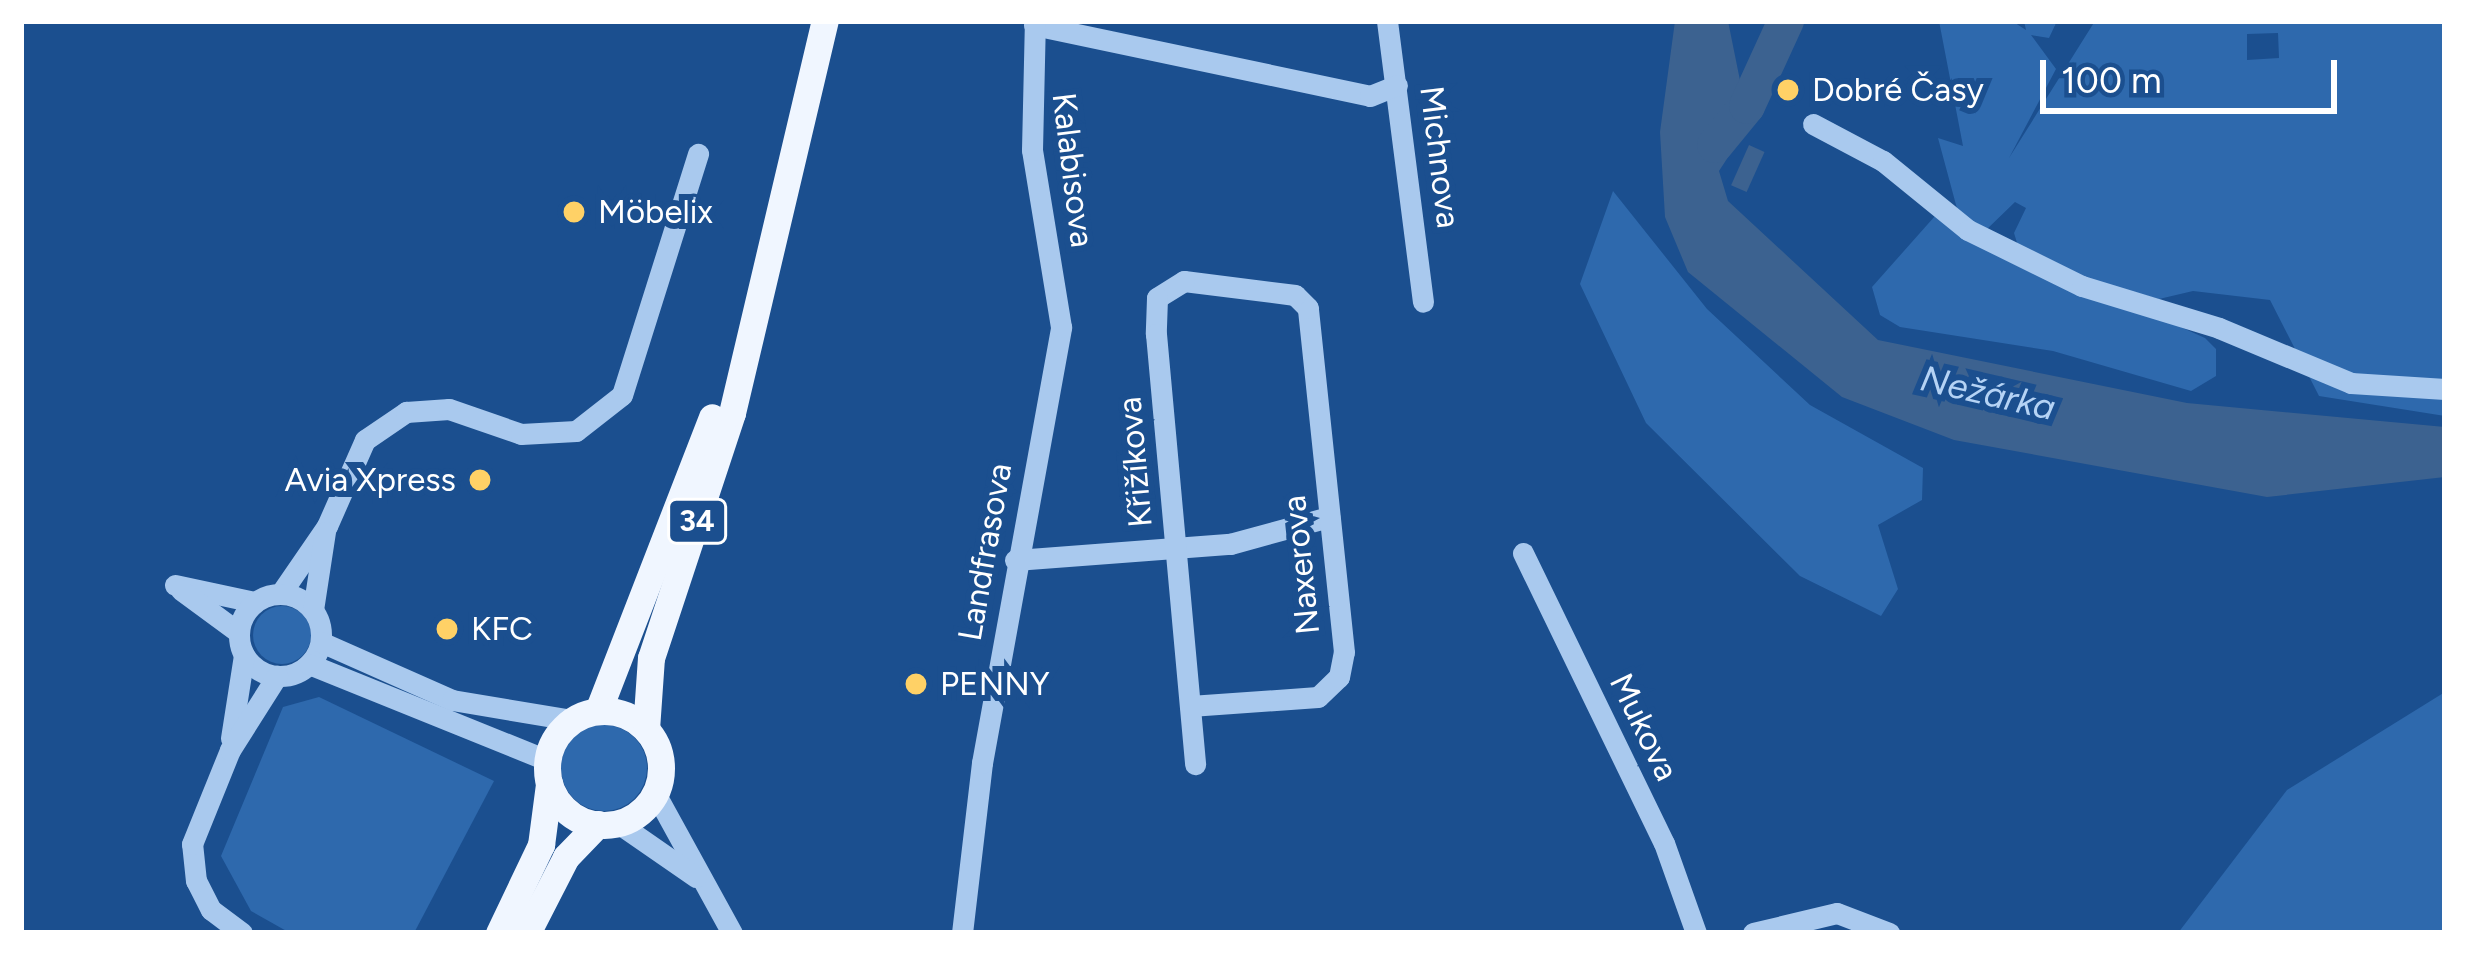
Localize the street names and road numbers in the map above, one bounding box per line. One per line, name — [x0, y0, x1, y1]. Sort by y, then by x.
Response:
street label: Michnova — [1412, 84, 1468, 230]
street label: Kalabisova — [1044, 90, 1102, 250]
street label: Křižíkova — [1110, 395, 1160, 529]
street label: Landfrasova — [950, 460, 1020, 644]
street label: Naxerova — [1274, 494, 1328, 636]
road number: 34 — [667, 497, 727, 545]
street label: Mukova — [1601, 667, 1687, 787]

